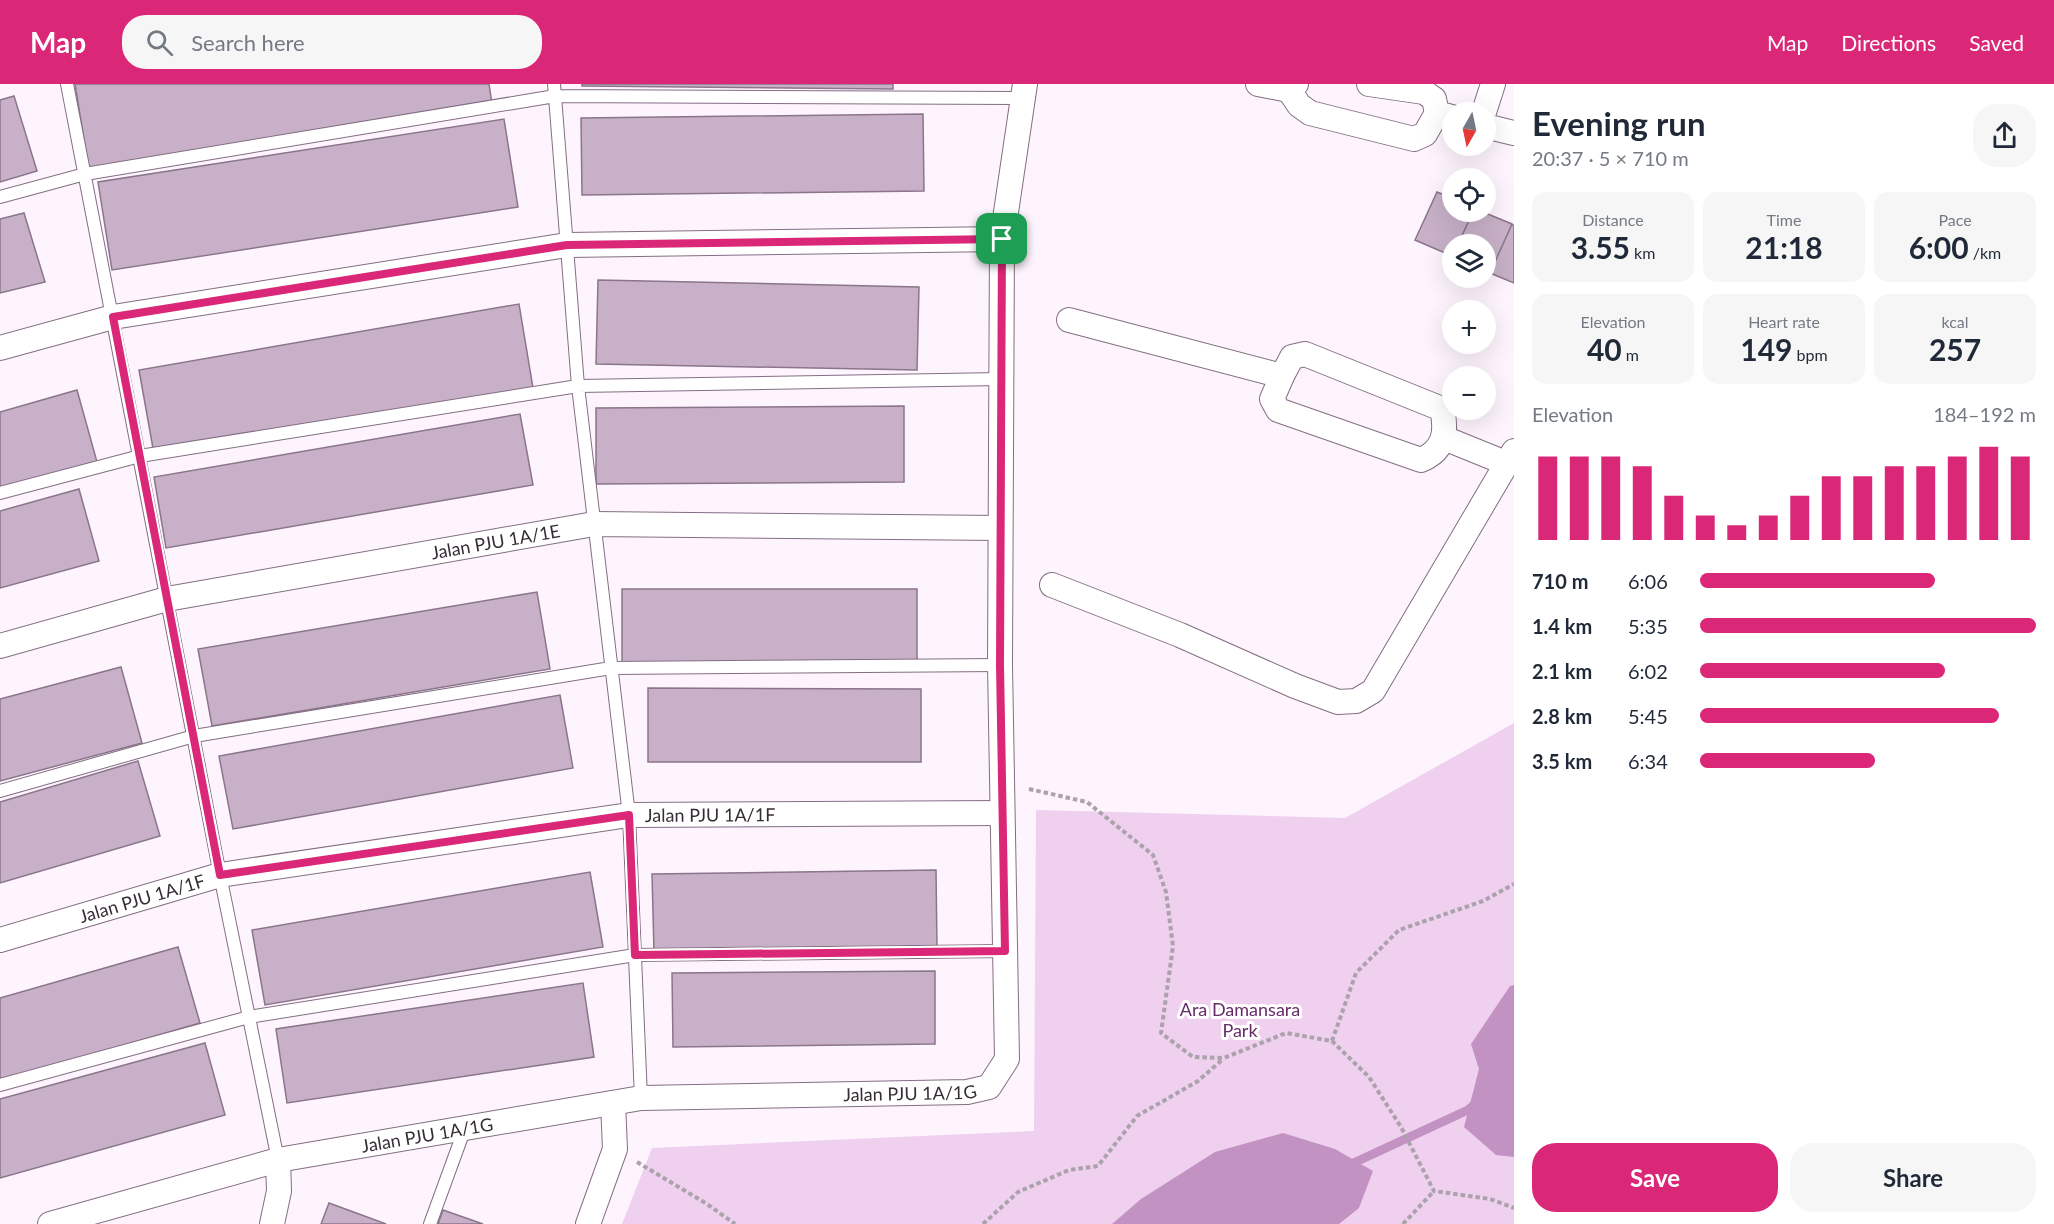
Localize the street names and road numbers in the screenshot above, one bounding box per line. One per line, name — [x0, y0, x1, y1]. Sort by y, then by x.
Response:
street label: Jalan PJU 1A/1E — [429, 519, 562, 563]
street label: Jalan PJU 1A/1F — [645, 803, 775, 826]
street label: Jalan PJU 1A/1F — [76, 869, 208, 927]
street label: Jalan PJU 1A/1G — [843, 1079, 979, 1105]
street label: Jalan PJU 1A/1G — [359, 1112, 495, 1157]

